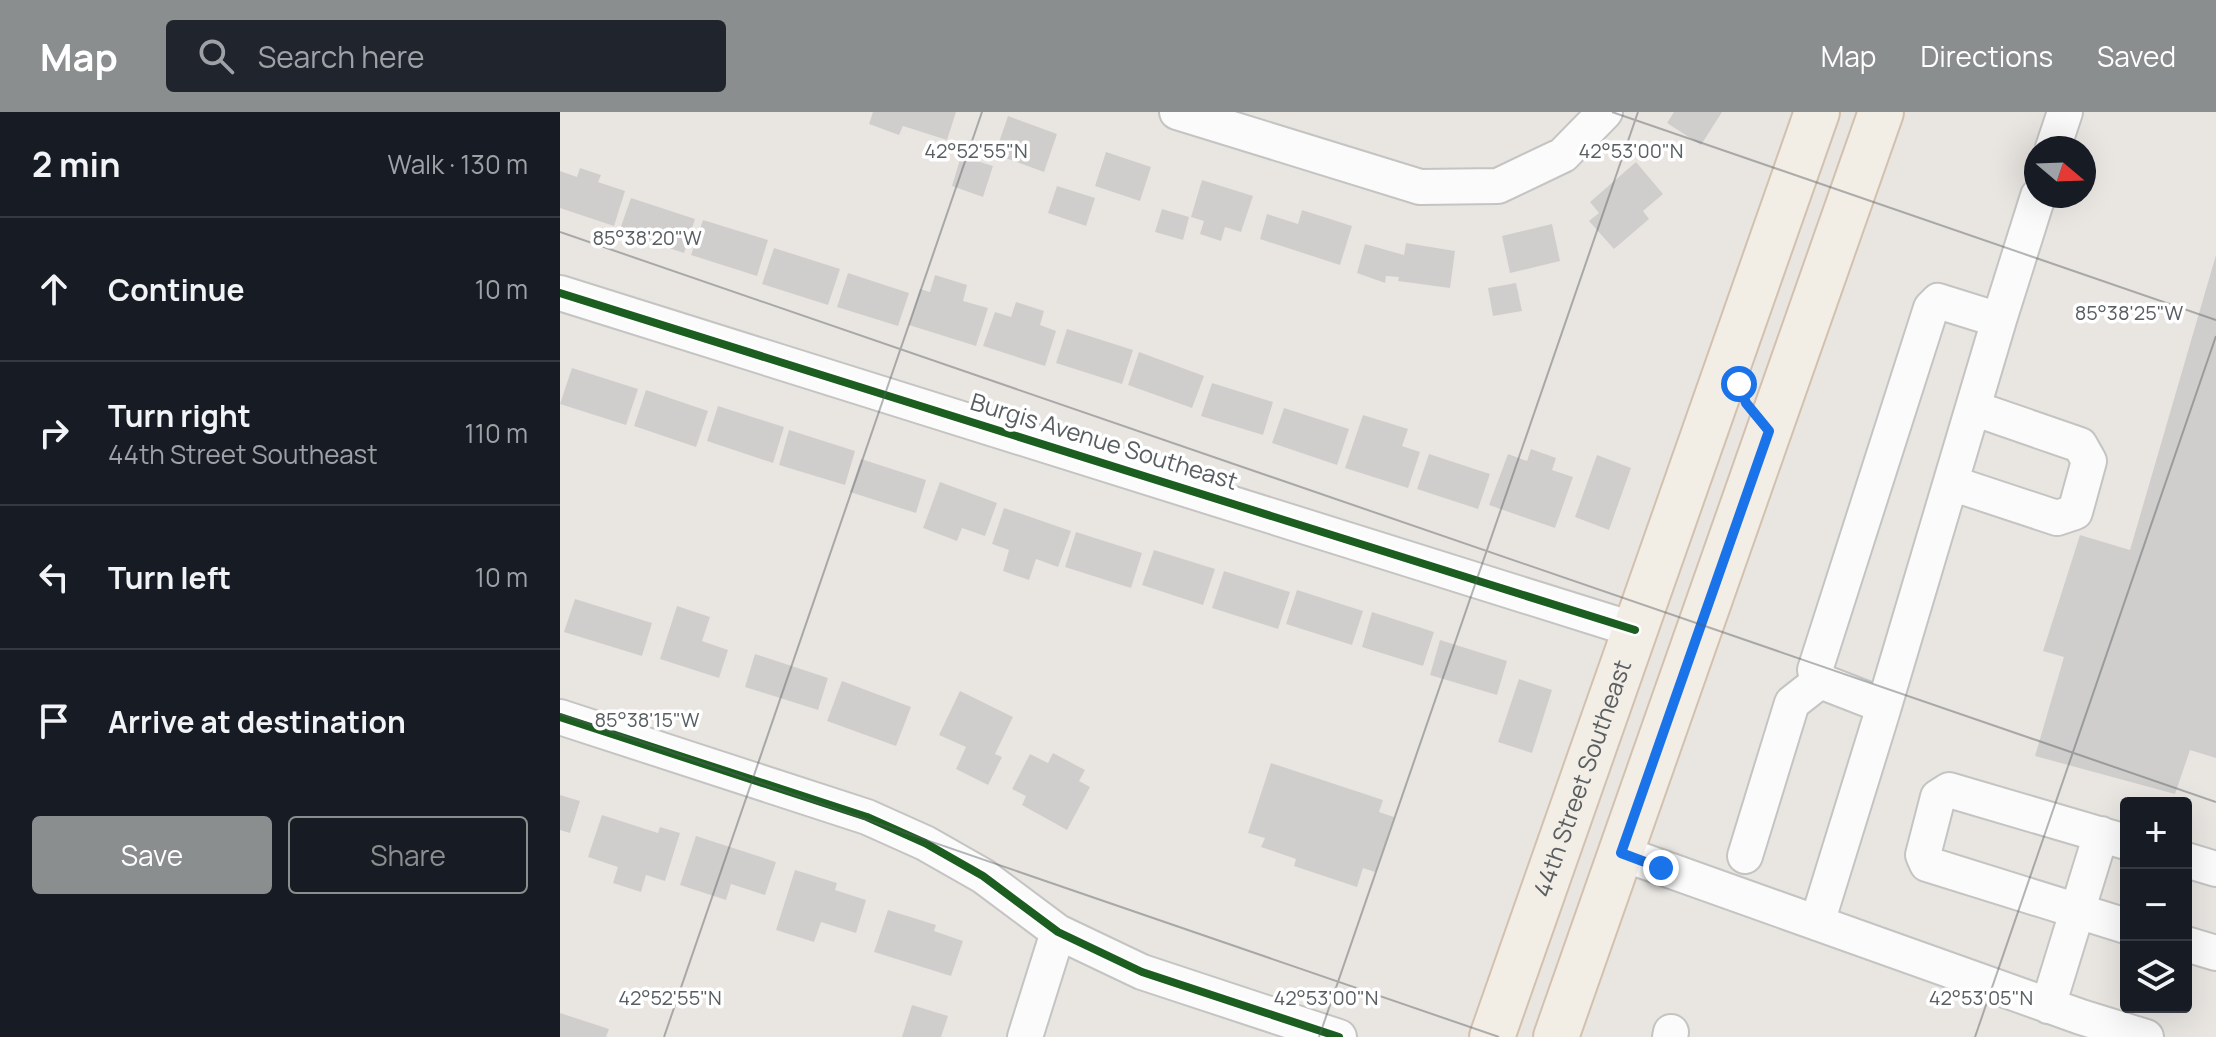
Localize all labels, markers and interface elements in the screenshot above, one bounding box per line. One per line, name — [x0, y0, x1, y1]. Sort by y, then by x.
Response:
search box — [166, 20, 726, 92]
text: Map — [40, 30, 118, 82]
icon: search — [194, 34, 238, 78]
text: Search here — [258, 36, 425, 77]
text: Map — [1821, 37, 1876, 75]
text: Directions — [1920, 37, 2053, 75]
text: Saved — [2097, 37, 2176, 75]
north arrow — [2024, 136, 2096, 208]
text: 42°52'55"N — [924, 137, 1028, 164]
text: 42°53'00"N — [1579, 137, 1684, 164]
text: 2 min — [32, 141, 120, 187]
text: Walk · 130 m — [388, 146, 528, 182]
text: 85°38'20"W — [592, 224, 702, 251]
icon: ahead — [32, 267, 76, 311]
text: Continue — [108, 269, 244, 310]
text: 10 m — [475, 271, 528, 307]
text: 85°38'25"W — [2075, 299, 2184, 326]
route start — [1721, 366, 1757, 402]
street label: Burgis Avenue Southeast — [967, 384, 1242, 497]
text: Turn right — [108, 395, 251, 436]
icon: right — [32, 411, 76, 455]
text: 110 m — [465, 415, 528, 451]
text: 44th Street Southeast — [108, 436, 378, 472]
icon: left — [32, 555, 76, 599]
text: Turn left — [108, 557, 231, 598]
text: 10 m — [475, 559, 528, 595]
street label: 44th Street Southeast — [1525, 655, 1638, 901]
icon: arrive — [32, 699, 76, 743]
text: Arrive at destination — [108, 701, 406, 742]
text: 85°38'15"W — [595, 706, 700, 733]
map controls — [2120, 797, 2192, 1013]
button: + — [2120, 797, 2192, 869]
button: Save — [32, 816, 272, 894]
button: Share — [288, 816, 528, 894]
route end — [1643, 850, 1679, 886]
button: − — [2120, 869, 2192, 941]
button: layers — [2120, 941, 2192, 1013]
text: 42°52'55"N — [618, 984, 722, 1011]
text: 42°53'00"N — [1274, 984, 1379, 1011]
text: 42°53'05"N — [1929, 984, 2033, 1011]

